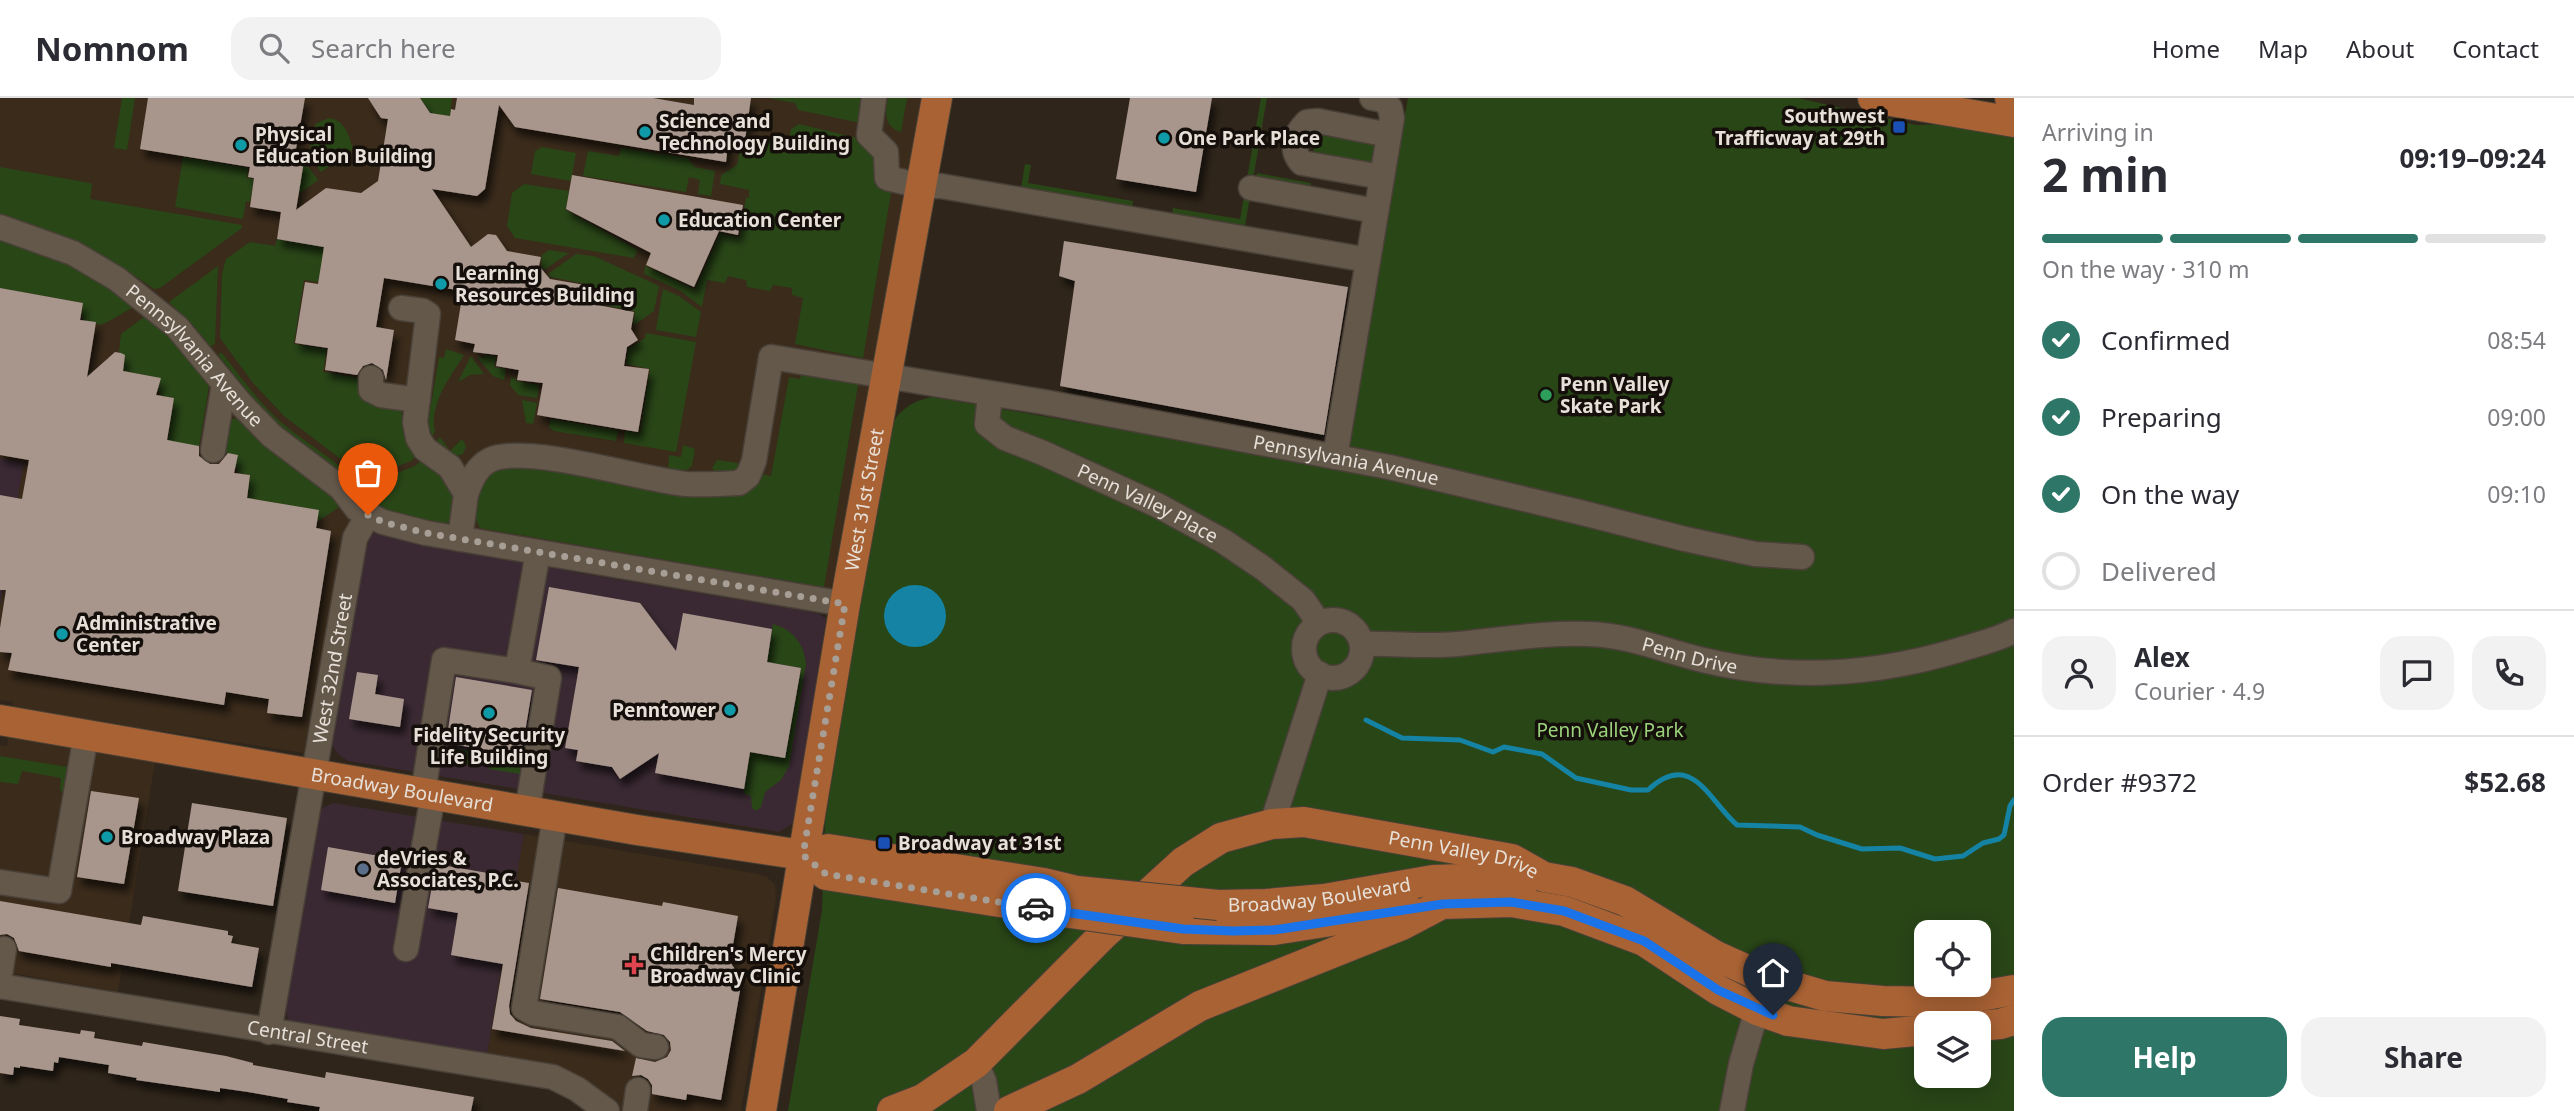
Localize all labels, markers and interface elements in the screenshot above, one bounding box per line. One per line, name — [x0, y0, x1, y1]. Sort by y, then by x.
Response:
search box — [231, 17, 721, 80]
text: Nomnom — [35, 26, 189, 71]
icon: search — [255, 29, 293, 67]
text: Search here — [311, 30, 456, 66]
text: Home — [2152, 32, 2220, 65]
text: Map — [2258, 32, 2308, 65]
text: About — [2346, 32, 2414, 65]
text: Contact — [2452, 32, 2539, 65]
place label: Southwest Trafficway at 29th — [1715, 103, 1885, 151]
place label: Science and Technology Building — [659, 108, 850, 156]
text: Arriving in — [2042, 116, 2154, 148]
marker: Southwest Trafficway at 29th — [1891, 119, 1907, 135]
place label: Physical Education Building — [255, 121, 433, 169]
marker: Science and Technology Building — [637, 124, 653, 140]
place label: One Park Place — [1178, 125, 1320, 151]
marker: One Park Place — [1156, 130, 1172, 146]
marker: Physical Education Building — [233, 137, 249, 153]
text: 09:19–09:24 — [2399, 140, 2546, 176]
text: 2 min — [2042, 143, 2169, 205]
place label: Education Center — [678, 207, 842, 233]
marker: Education Center — [656, 212, 672, 228]
text: On the way · 310 m — [2042, 253, 2249, 285]
place label: Learning Resources Building — [455, 260, 635, 308]
marker: Learning Resources Building — [433, 276, 449, 292]
street label: Pennsylvania Avenue — [121, 278, 269, 432]
icon: check — [2042, 321, 2080, 359]
text: Confirmed — [2101, 322, 2231, 358]
text: 08:54 — [2487, 324, 2546, 356]
place label: Penn Valley Skate Park — [1560, 371, 1669, 419]
marker: Penn Valley Skate Park — [1538, 387, 1554, 403]
icon: check — [2042, 398, 2080, 436]
text: Preparing — [2101, 399, 2222, 435]
text: 09:00 — [2487, 401, 2546, 433]
street label: West 31st Street — [838, 426, 890, 573]
street label: Pennsylvania Avenue — [1251, 429, 1441, 491]
pin — [338, 443, 398, 515]
icon: bag — [349, 454, 387, 492]
street label: Penn Valley Place — [1073, 457, 1223, 549]
icon: check — [2042, 475, 2080, 513]
text: On the way — [2101, 476, 2239, 512]
text: 09:10 — [2487, 478, 2546, 510]
text: Delivered — [2101, 553, 2217, 589]
street label: West 32nd Street — [306, 591, 358, 746]
place label: Administrative Center — [76, 610, 217, 658]
marker: Administrative Center — [54, 626, 70, 642]
street label: Penn Drive — [1639, 630, 1740, 680]
button: person — [2042, 636, 2116, 710]
button: chat — [2380, 636, 2454, 710]
button: phone — [2472, 636, 2546, 710]
text: Alex — [2134, 639, 2190, 675]
text: Courier · 4.9 — [2134, 675, 2265, 707]
place label: Penntower — [612, 697, 717, 723]
marker: Penntower — [722, 702, 738, 718]
marker: Fidelity Security Life Building — [481, 705, 497, 721]
park label: Penn Valley Park — [1536, 717, 1684, 743]
place label: Fidelity Security Life Building — [413, 722, 565, 770]
street label: Broadway Boulevard — [309, 761, 495, 818]
text: Order #9372 — [2042, 764, 2197, 800]
text: $52.68 — [2464, 764, 2546, 800]
place label: Broadway Plaza — [121, 824, 270, 850]
street label: Penn Valley Drive — [1386, 824, 1544, 885]
marker: Broadway Plaza — [99, 829, 115, 845]
place label: Broadway at 31st — [898, 830, 1062, 856]
marker: Broadway at 31st — [876, 835, 892, 851]
place label: deVries & Associates, P.C. — [377, 845, 519, 893]
marker: deVries & Associates, P.C. — [355, 861, 371, 877]
street label: Broadway Boulevard — [1228, 871, 1413, 918]
courier — [1001, 873, 1071, 943]
icon: car — [1017, 889, 1055, 927]
map controls — [1914, 920, 1991, 1088]
button: locate — [1914, 920, 1991, 997]
place label: Children's Mercy Broadway Clinic — [650, 941, 807, 989]
pin — [1743, 943, 1803, 1015]
icon: home — [1754, 954, 1792, 992]
marker: Children's Mercy Broadway Clinic — [624, 955, 644, 975]
button: layers — [1914, 1011, 1991, 1088]
street label: Central Street — [245, 1014, 371, 1059]
button: Help — [2042, 1017, 2287, 1097]
button: Share — [2301, 1017, 2546, 1097]

